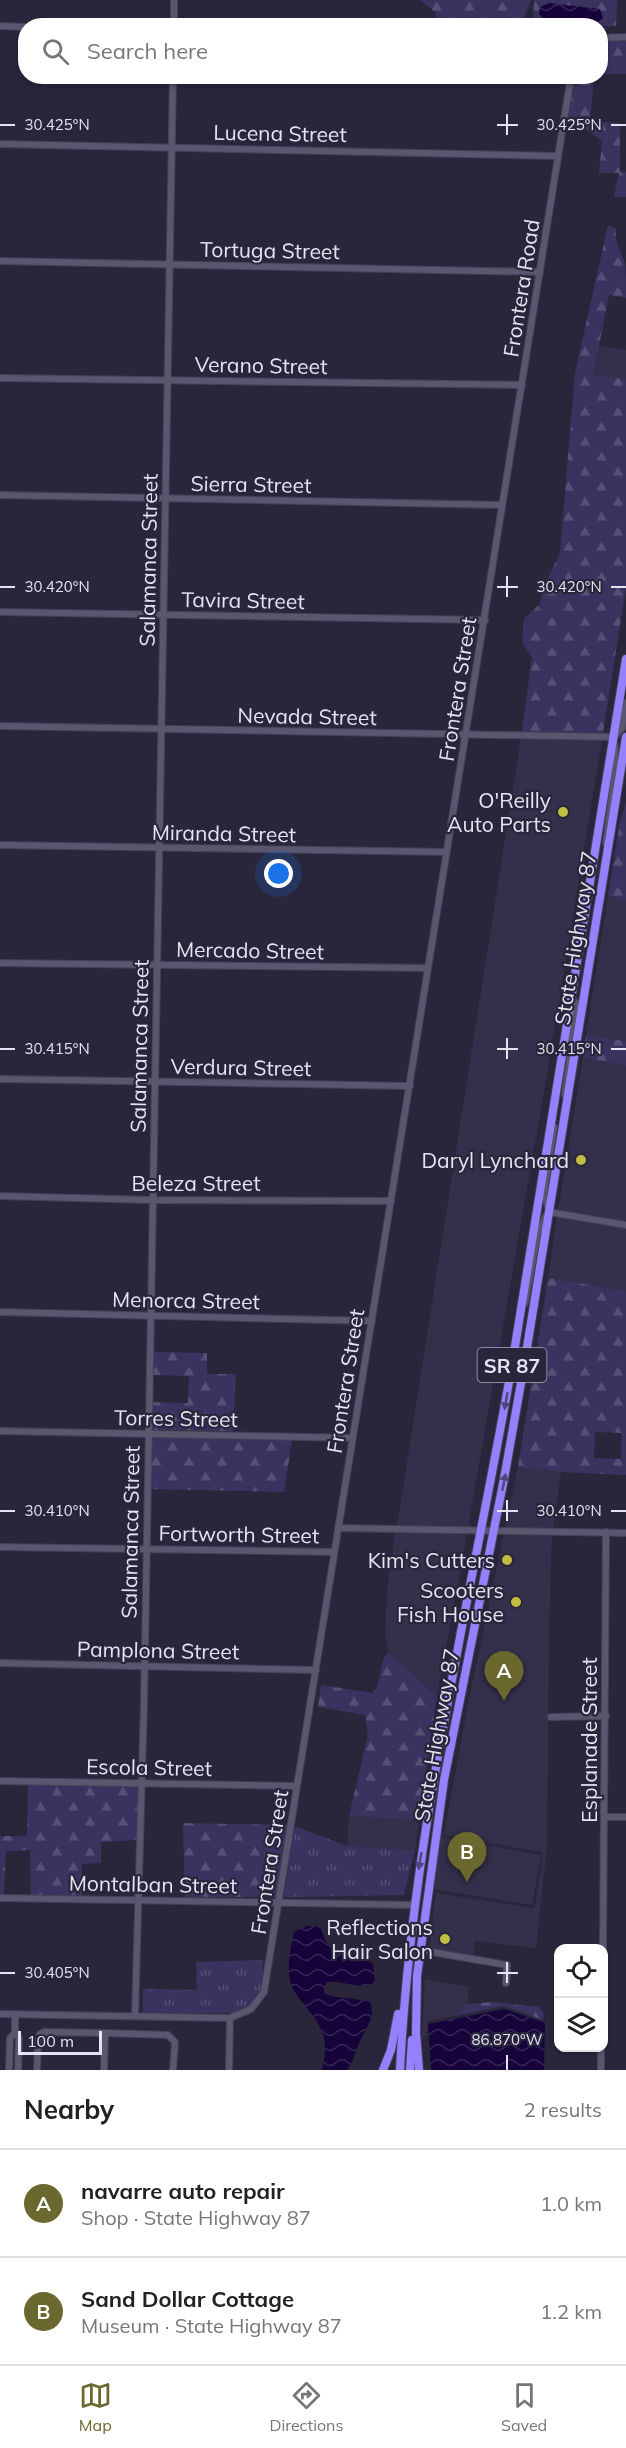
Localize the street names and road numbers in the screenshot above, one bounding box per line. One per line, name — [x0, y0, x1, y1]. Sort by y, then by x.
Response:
street label: Lucena Street — [213, 119, 347, 147]
street label: Frontera Road — [497, 217, 545, 359]
street label: Tortuga Street — [200, 236, 340, 264]
street label: Verano Street — [194, 351, 328, 379]
street label: Sierra Street — [190, 470, 312, 498]
street label: Salamanca Street — [133, 473, 163, 647]
street label: Tavira Street — [181, 586, 305, 614]
street label: Frontera Street — [433, 615, 481, 763]
street label: Nevada Street — [237, 702, 377, 730]
street label: Miranda Street — [152, 819, 296, 847]
street label: State Highway 87 — [548, 849, 602, 1027]
street label: Mercado Street — [176, 936, 324, 964]
street label: Salamanca Street — [124, 959, 154, 1133]
street label: Verdura Street — [170, 1053, 312, 1081]
street label: Beleza Street — [131, 1170, 261, 1196]
street label: Menorca Street — [112, 1286, 260, 1314]
street label: Frontera Street — [321, 1307, 369, 1455]
road number: SR 87 — [478, 1348, 546, 1382]
street label: Torres Street — [114, 1404, 238, 1432]
street label: Salamanca Street — [115, 1445, 145, 1619]
street label: Fortworth Street — [159, 1520, 319, 1548]
street label: Pamplona Street — [77, 1636, 239, 1664]
street label: State Highway 87 — [408, 1646, 464, 1824]
street label: Esplanade Street — [576, 1657, 602, 1823]
street label: Escola Street — [86, 1753, 212, 1781]
street label: Frontera Street — [245, 1788, 293, 1936]
street label: Montalban Street — [69, 1870, 237, 1898]

